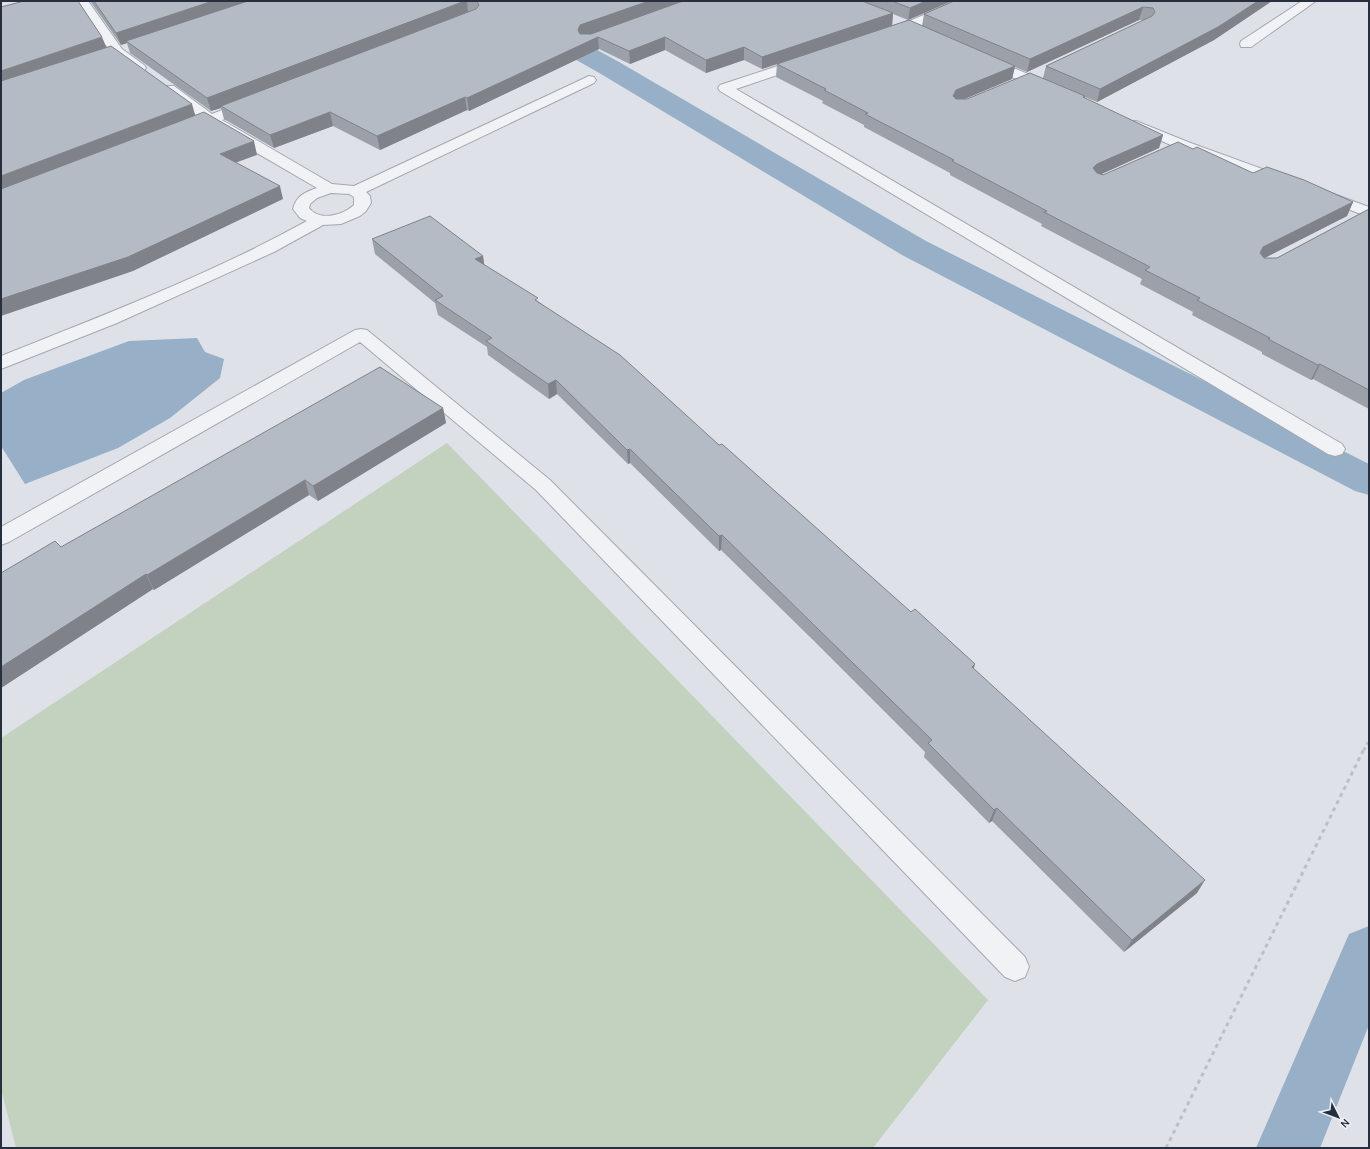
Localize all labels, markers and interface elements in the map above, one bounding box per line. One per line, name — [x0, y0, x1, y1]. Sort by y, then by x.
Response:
north arrow — [1318, 1097, 1358, 1137]
text: N — [1338, 1116, 1353, 1131]

